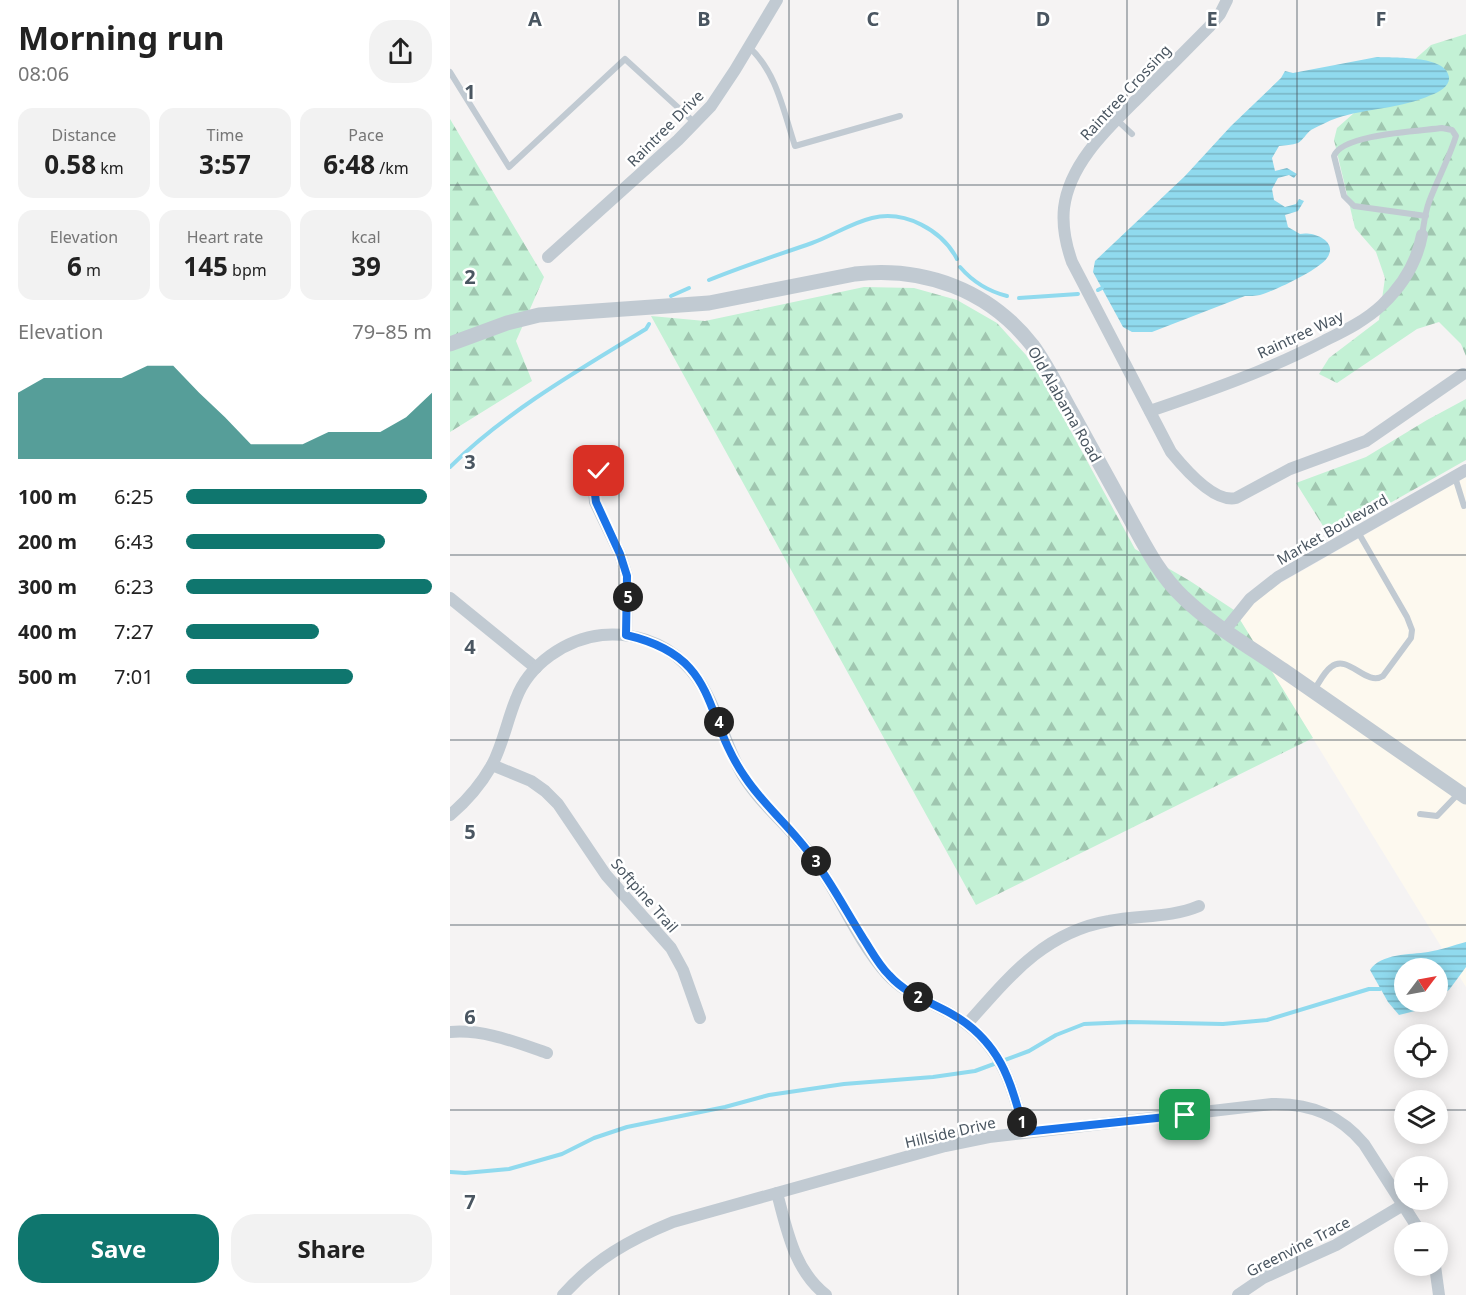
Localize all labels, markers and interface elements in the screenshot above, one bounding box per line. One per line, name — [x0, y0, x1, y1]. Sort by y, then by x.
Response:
text: A — [528, 5, 542, 32]
text: B — [697, 5, 711, 32]
text: C — [867, 5, 880, 32]
text: D — [1036, 5, 1050, 32]
text: E — [1206, 5, 1218, 32]
text: F — [1376, 5, 1386, 32]
text: Morning run — [18, 15, 224, 60]
button: share — [369, 20, 432, 83]
street label: Raintree Crossing — [1075, 40, 1175, 144]
text: 08:06 — [18, 60, 69, 87]
text: 1 — [464, 78, 476, 105]
street label: Raintree Drive — [623, 86, 707, 170]
text: Distance — [52, 124, 116, 146]
text: Time — [206, 124, 244, 146]
text: Pace — [348, 124, 384, 146]
text: 0.58 — [44, 146, 96, 182]
text: 3:57 — [199, 146, 251, 182]
text: 6:48 — [323, 146, 375, 182]
text: km — [96, 157, 124, 179]
text: /km — [375, 157, 409, 179]
text: Elevation — [50, 226, 118, 248]
text: Heart rate — [187, 226, 263, 248]
text: kcal — [351, 226, 381, 248]
text: 6 — [67, 248, 82, 284]
text: 145 — [183, 248, 228, 284]
text: 39 — [351, 248, 381, 284]
text: m — [82, 259, 101, 281]
text: bpm — [228, 259, 267, 281]
text: 2 — [464, 263, 476, 290]
street label: Raintree Way — [1254, 305, 1347, 363]
text: Elevation — [18, 318, 103, 345]
text: 79–85 m — [352, 318, 432, 345]
street label: Old Alabama Road — [1024, 342, 1106, 466]
pin — [573, 445, 624, 496]
text: 3 — [464, 448, 476, 475]
icon: check — [582, 454, 615, 487]
text: 100 m — [18, 483, 77, 510]
text: 6:25 — [114, 483, 154, 510]
street label: Market Boulevard — [1273, 489, 1391, 569]
text: 200 m — [18, 528, 77, 555]
text: 6:43 — [114, 528, 154, 555]
text: 300 m — [18, 573, 77, 600]
text: 6:23 — [114, 573, 154, 600]
pin: 5 — [613, 582, 643, 612]
text: 5 — [623, 586, 633, 608]
text: 400 m — [18, 618, 77, 645]
text: 7:27 — [114, 618, 154, 645]
text: 4 — [464, 633, 476, 660]
text: 500 m — [18, 663, 77, 690]
text: 7:01 — [114, 663, 154, 690]
pin: 4 — [704, 707, 734, 737]
text: 4 — [714, 711, 724, 733]
text: 5 — [464, 818, 476, 845]
pin: 3 — [801, 846, 831, 876]
text: 3 — [811, 850, 821, 872]
street label: Softpine Trail — [607, 854, 683, 936]
north arrow — [1394, 958, 1448, 1012]
map controls — [1394, 958, 1448, 1276]
pin: 2 — [903, 982, 933, 1012]
text: 2 — [913, 986, 923, 1008]
text: 6 — [464, 1003, 476, 1030]
button: locate — [1394, 1024, 1448, 1078]
pin — [1159, 1089, 1210, 1140]
button: layers — [1394, 1090, 1448, 1144]
icon: arrive — [1168, 1098, 1201, 1131]
pin: 1 — [1007, 1107, 1037, 1137]
text: 1 — [1017, 1111, 1027, 1133]
street label: Hillside Drive — [903, 1112, 997, 1152]
button: + — [1394, 1156, 1448, 1210]
text: 7 — [464, 1188, 476, 1215]
street label: Greenvine Trace — [1243, 1211, 1353, 1281]
button: Save — [18, 1214, 219, 1283]
button: Share — [231, 1214, 432, 1283]
button: − — [1394, 1222, 1448, 1276]

